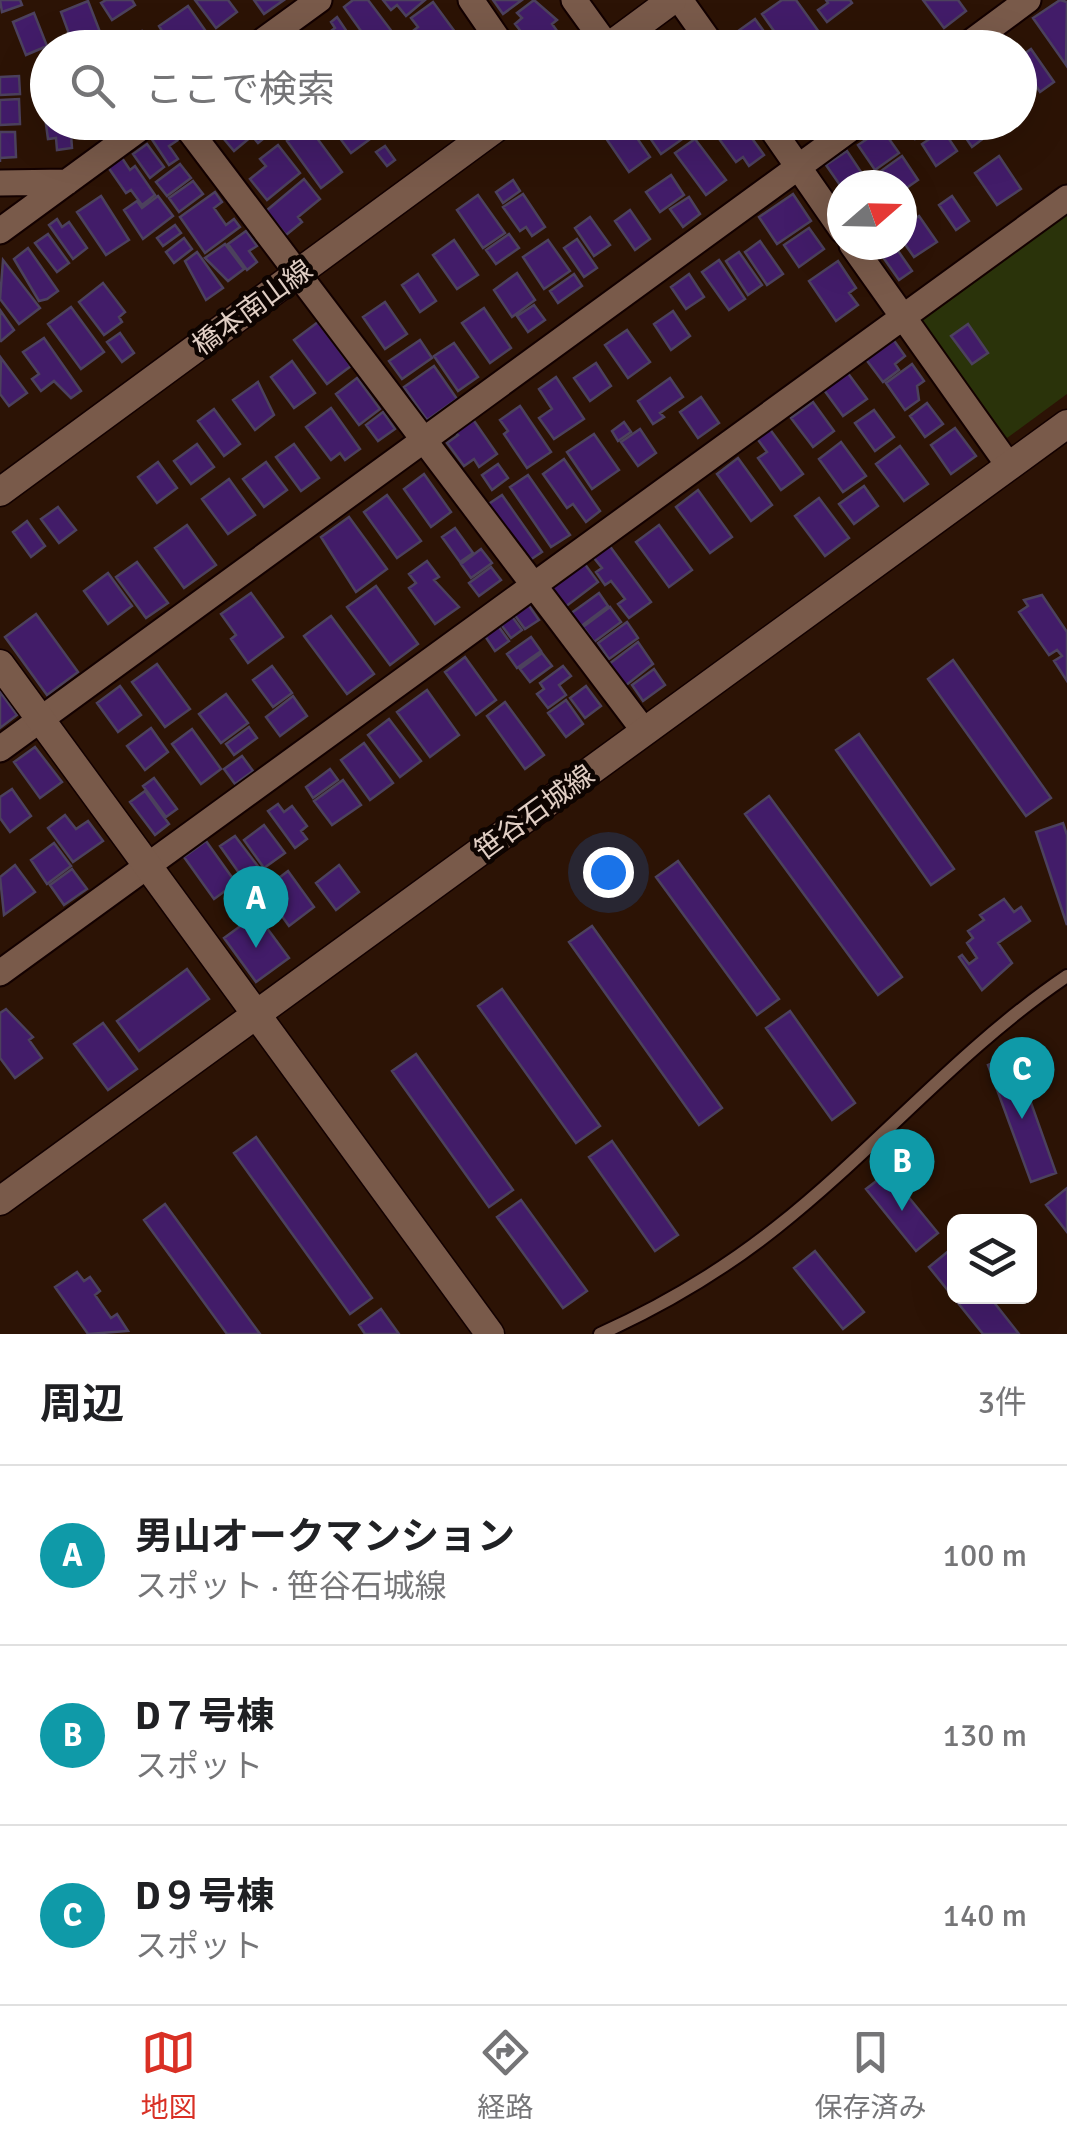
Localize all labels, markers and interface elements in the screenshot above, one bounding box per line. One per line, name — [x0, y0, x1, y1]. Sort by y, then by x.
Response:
search box — [30, 30, 1037, 140]
icon: search — [65, 58, 120, 113]
text: ここで検索 — [145, 66, 335, 113]
north arrow — [827, 170, 917, 260]
street label: 橋本南山線 — [186, 253, 319, 363]
street label: 笹谷石城線 — [468, 758, 601, 868]
your location — [583, 847, 634, 898]
pin: A — [224, 866, 288, 948]
pin: C — [990, 1036, 1054, 1119]
pin: B — [870, 1128, 934, 1211]
map controls — [947, 1214, 1037, 1304]
button: layers — [947, 1214, 1037, 1304]
text: 周辺 — [40, 1379, 124, 1430]
text: 3件 — [978, 1383, 1027, 1422]
text: 男山オークマンション — [135, 1513, 515, 1560]
text: A — [62, 1536, 83, 1575]
text: 100 m — [943, 1536, 1027, 1575]
text: スポット · 笹谷石城線 — [135, 1567, 447, 1606]
text: D７号棟 — [135, 1693, 274, 1740]
text: B — [63, 1716, 82, 1755]
text: 130 m — [943, 1716, 1027, 1755]
text: スポット — [135, 1747, 263, 1786]
text: D９号棟 — [135, 1873, 274, 1920]
text: C — [63, 1896, 82, 1935]
text: 140 m — [943, 1896, 1027, 1935]
text: スポット — [135, 1927, 263, 1966]
tab: 地図 — [140, 2025, 197, 2125]
tab: 経路 — [477, 2025, 534, 2125]
tab: 保存済み — [814, 2025, 927, 2125]

